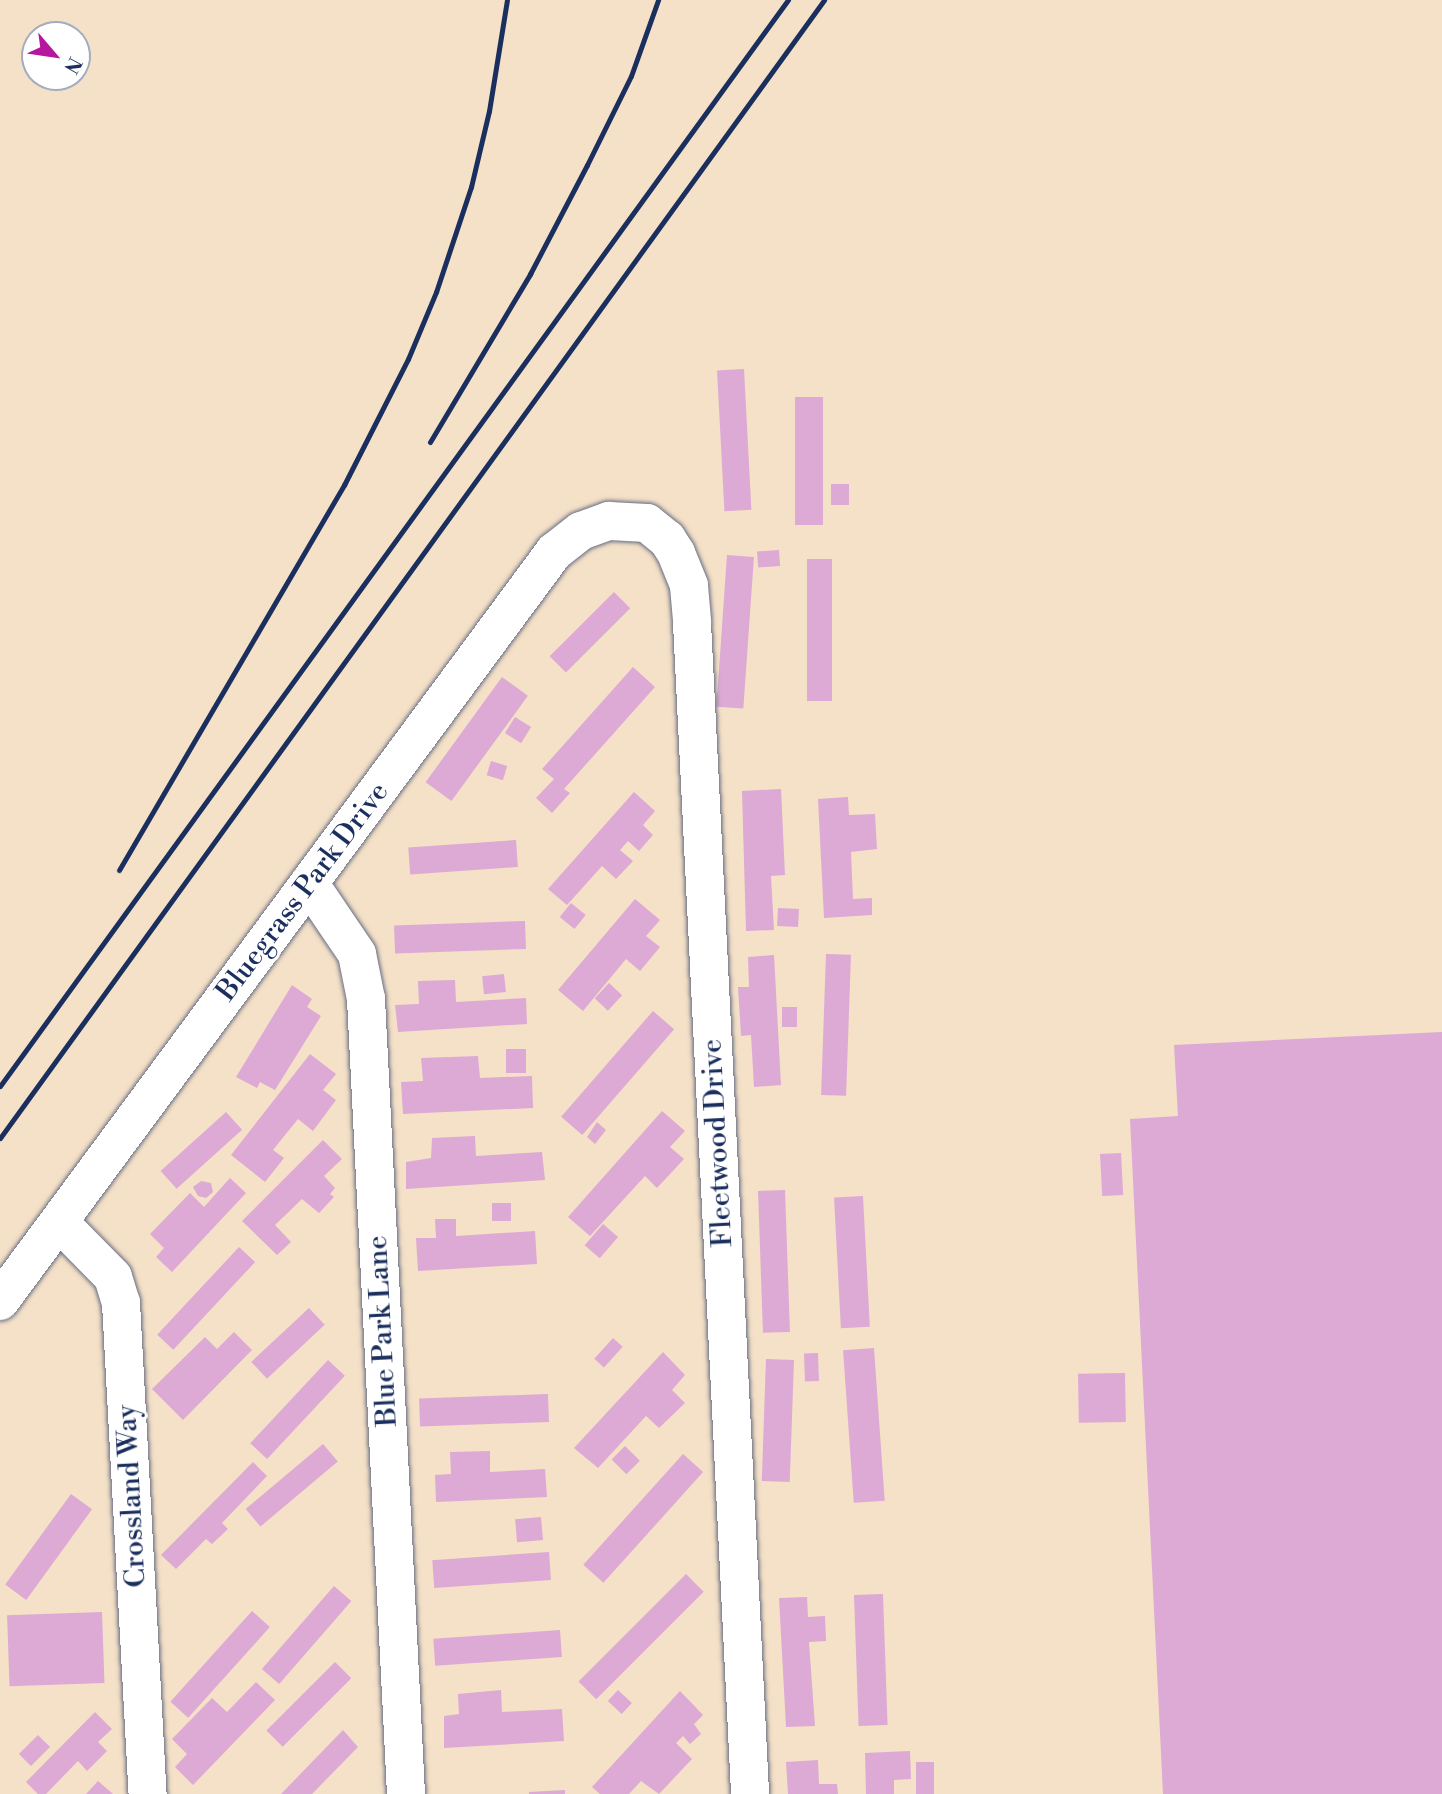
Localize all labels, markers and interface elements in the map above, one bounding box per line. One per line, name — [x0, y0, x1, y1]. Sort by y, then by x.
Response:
north arrow — [21, 21, 91, 91]
text: N — [58, 53, 87, 78]
street label: Bluegrass Park Drive — [210, 776, 396, 1008]
street label: Fleetwood Drive — [696, 1038, 740, 1248]
street label: Blue Park Lane — [361, 1235, 405, 1427]
street label: Crossland Way — [110, 1404, 154, 1588]

